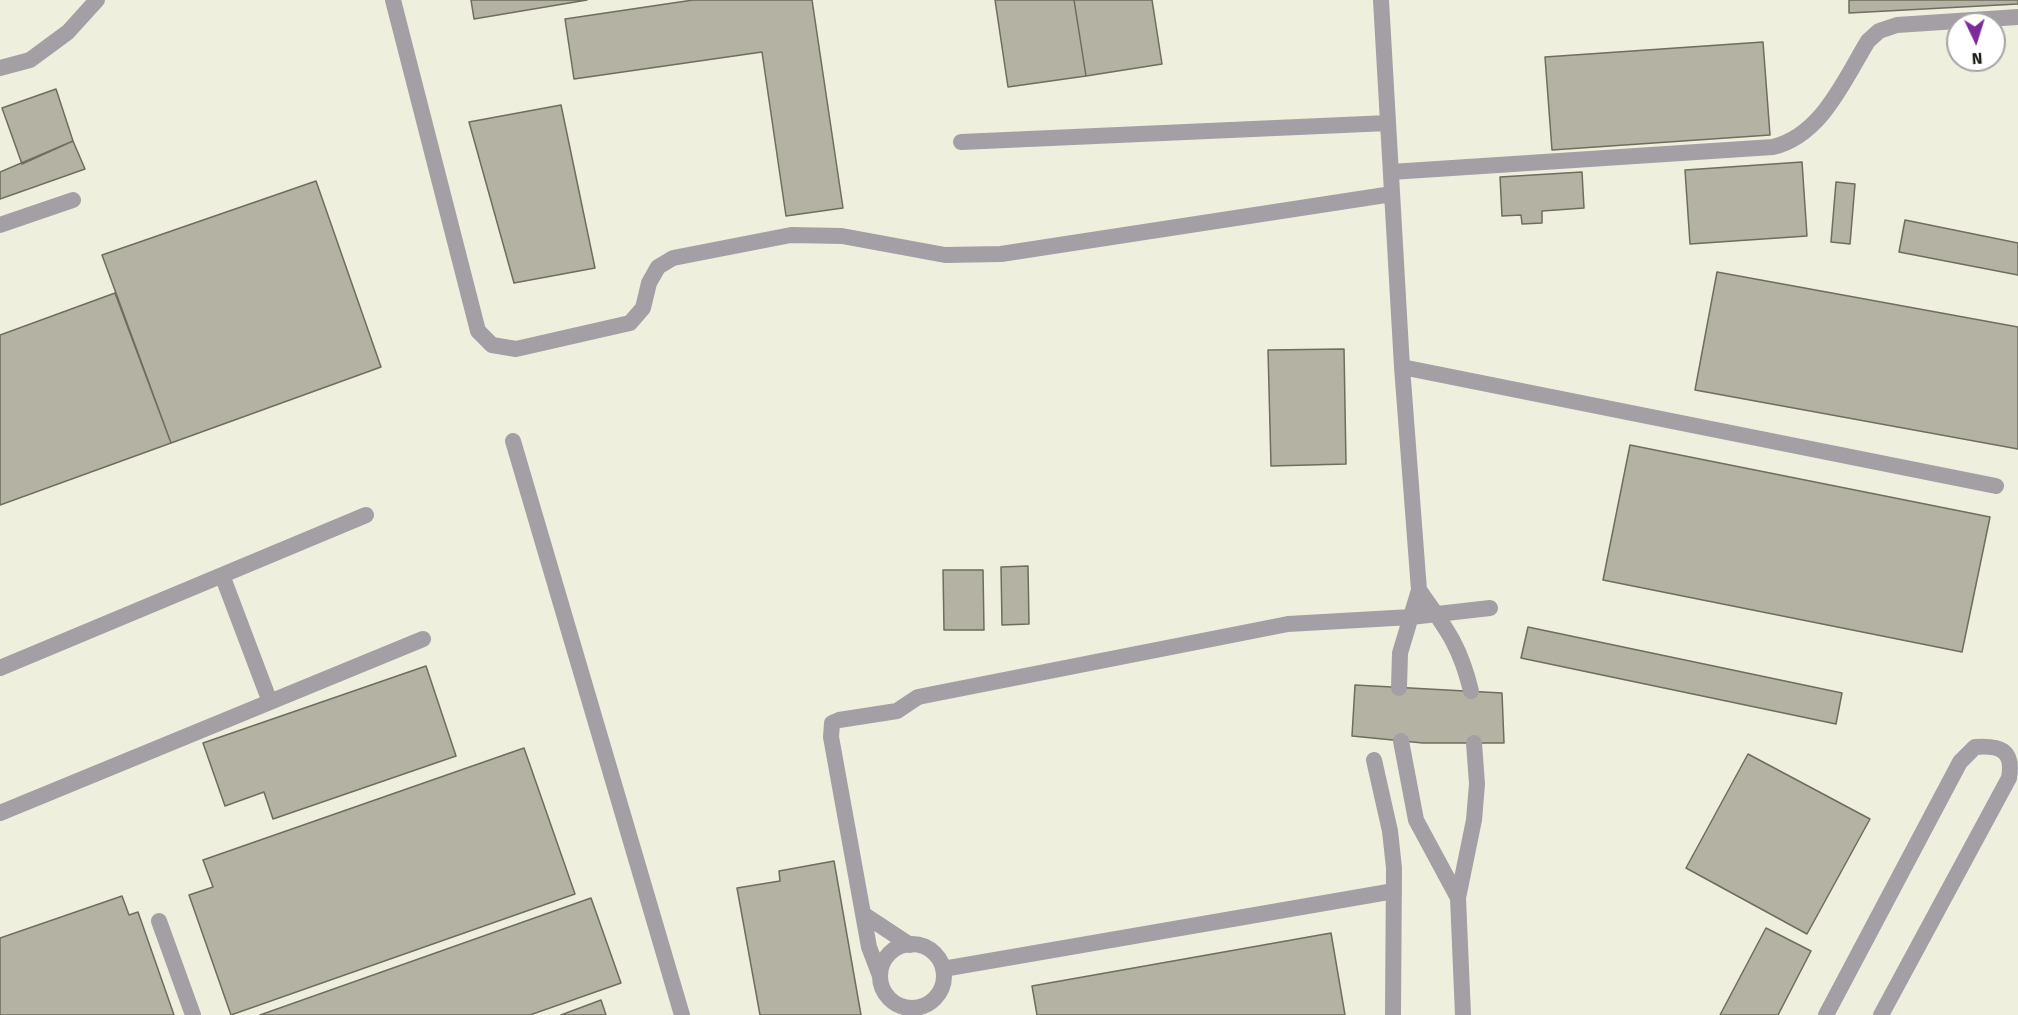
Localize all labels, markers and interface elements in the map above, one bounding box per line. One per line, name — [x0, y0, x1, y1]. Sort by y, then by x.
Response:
north arrow — [1946, 12, 2006, 72]
text: N — [1971, 49, 1983, 68]

